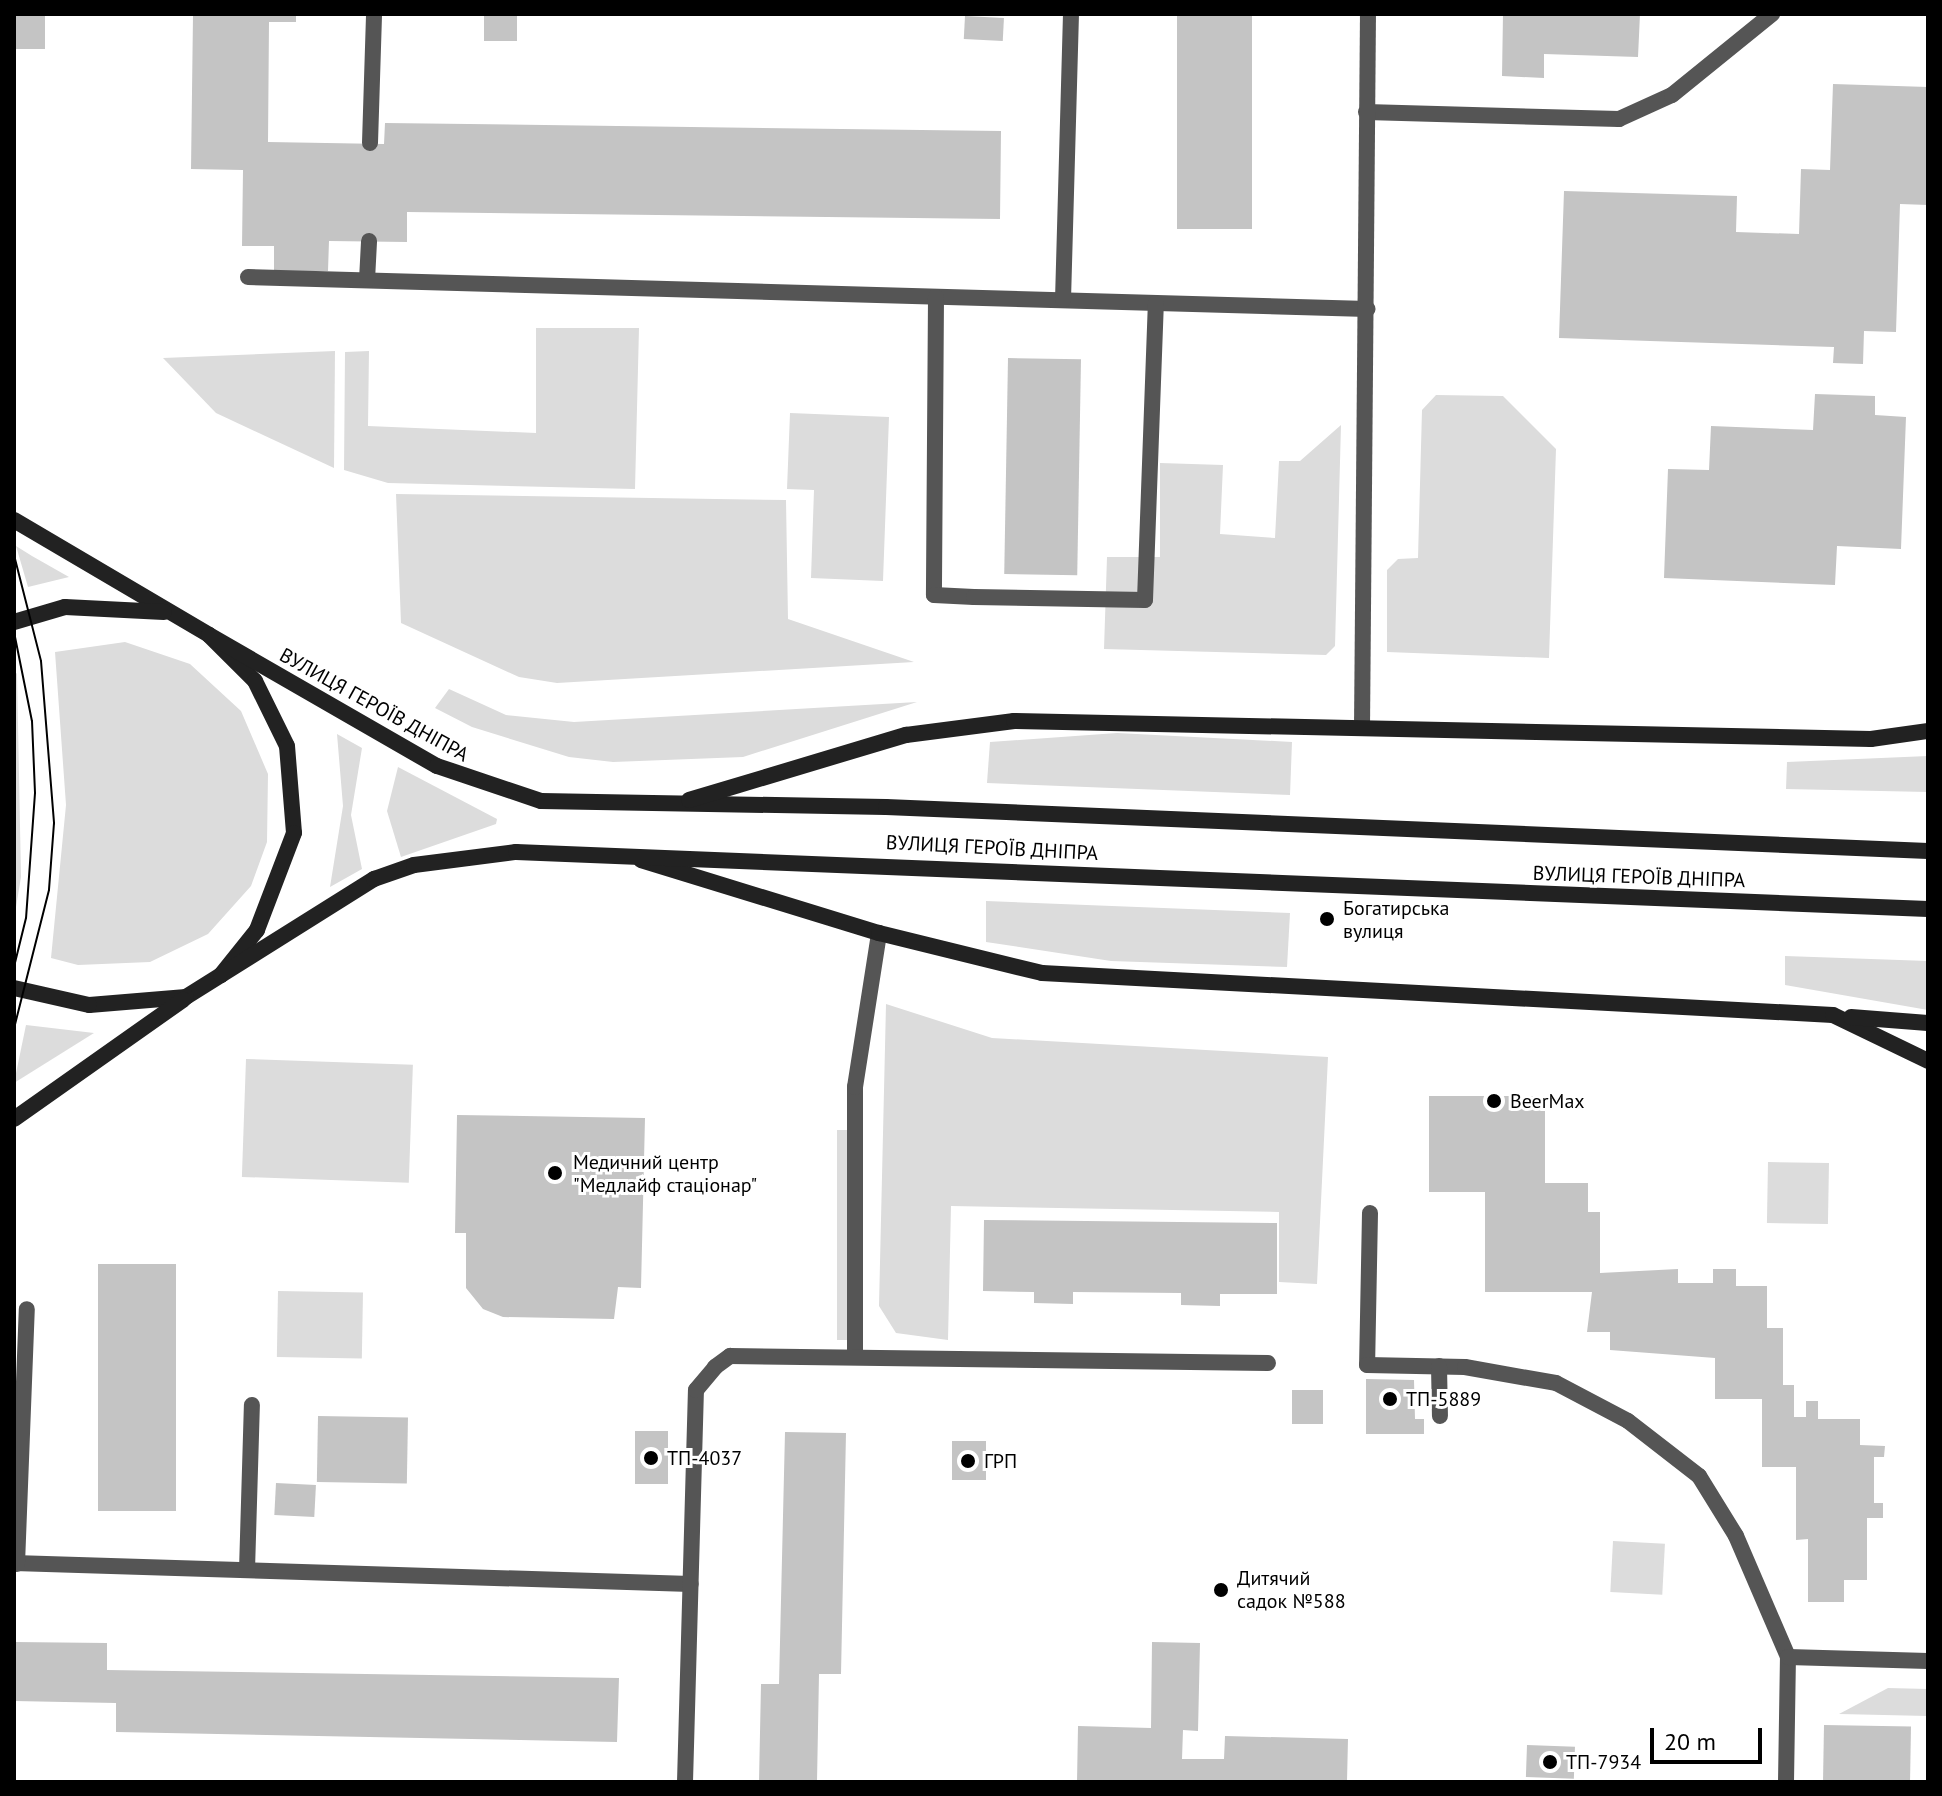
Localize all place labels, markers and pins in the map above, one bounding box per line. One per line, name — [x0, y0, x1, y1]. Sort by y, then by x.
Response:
place label: Богатирська вулиця — [1343, 896, 1449, 943]
marker: Богатирська вулиця — [1318, 910, 1336, 928]
place label: BeerMax — [1510, 1089, 1585, 1113]
marker: BeerMax — [1485, 1092, 1503, 1110]
place label: Медичний центр "Медлайф стаціонар" — [573, 1150, 757, 1197]
marker: Медичний центр "Медлайф стаціонар" — [544, 1162, 566, 1184]
place label: ТП-5889 — [1406, 1387, 1481, 1411]
marker: ТП-5889 — [1381, 1390, 1399, 1408]
place label: ТП-4037 — [667, 1446, 742, 1470]
marker: ТП-4037 — [642, 1449, 660, 1467]
place label: ГРП — [984, 1449, 1017, 1473]
marker: ГРП — [959, 1452, 977, 1470]
place label: Дитячий садок №588 — [1237, 1566, 1346, 1613]
marker: Дитячий садок №588 — [1212, 1581, 1230, 1599]
place label: ТП-7934 — [1566, 1750, 1641, 1774]
marker: ТП-7934 — [1541, 1753, 1559, 1771]

